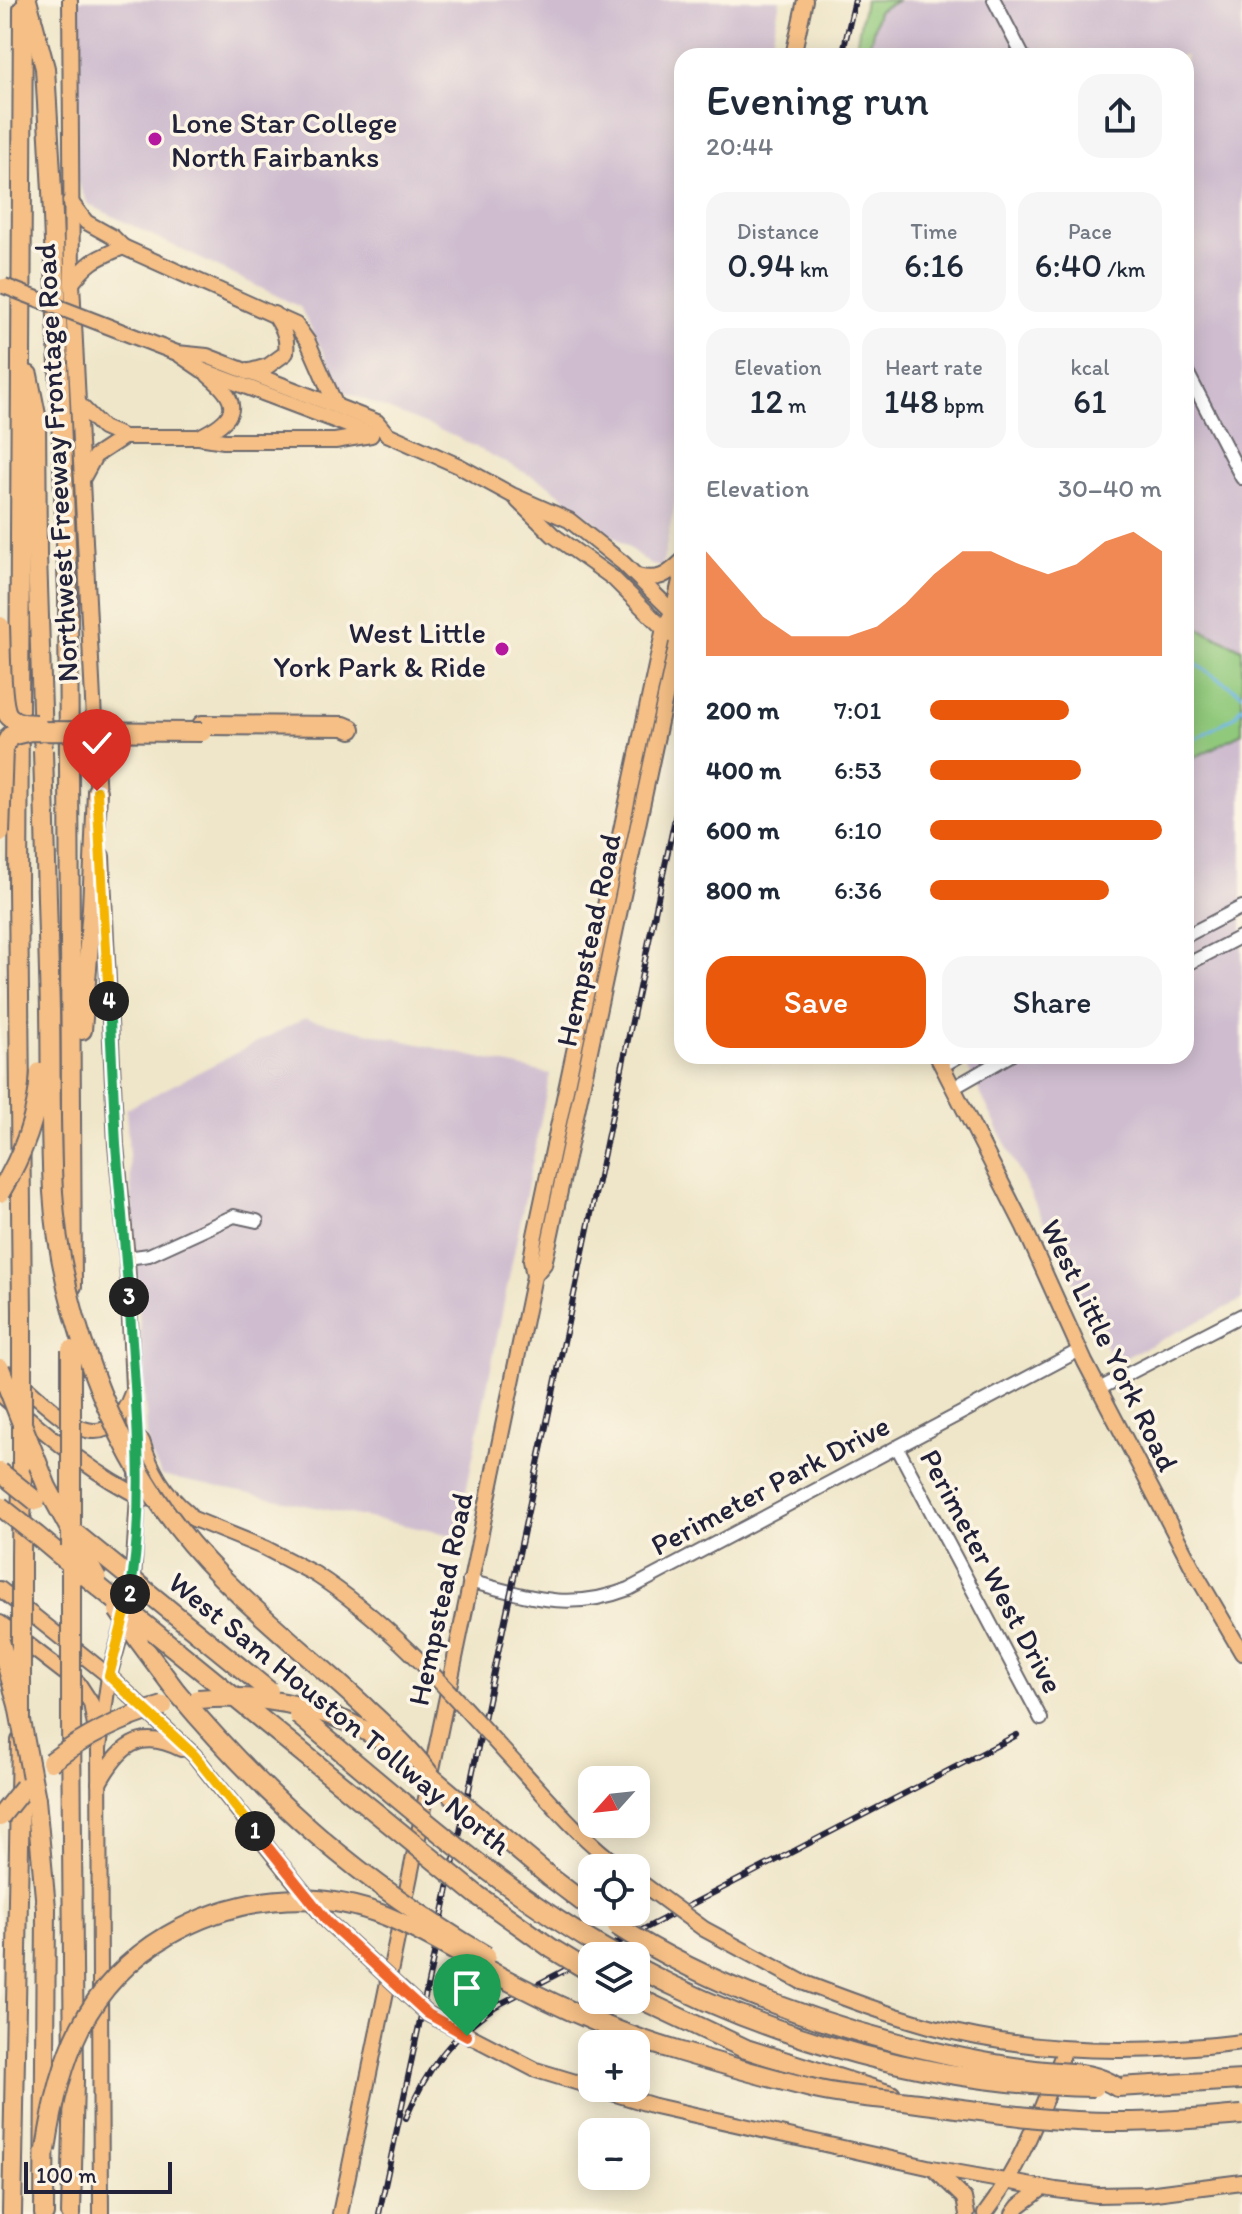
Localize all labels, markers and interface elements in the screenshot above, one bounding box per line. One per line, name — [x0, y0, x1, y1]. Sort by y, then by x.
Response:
text: Evening run — [706, 73, 929, 126]
button: share — [1078, 74, 1162, 158]
place label: Lone Star College North Fairbanks — [171, 104, 398, 175]
marker: Lone Star College North Fairbanks — [146, 130, 164, 148]
text: 20:44 — [706, 130, 773, 162]
text: Distance — [737, 218, 819, 245]
text: Time — [911, 218, 957, 245]
text: Pace — [1068, 218, 1112, 245]
street label: Northwest Freeway Frontage Road — [26, 243, 86, 683]
text: 0.94 — [727, 245, 795, 286]
text: 6:16 — [904, 245, 964, 286]
text: 6:40 — [1035, 245, 1102, 286]
text: km — [795, 256, 829, 283]
text: /km — [1102, 256, 1146, 283]
text: Elevation — [734, 354, 822, 381]
text: Heart rate — [885, 354, 983, 381]
text: kcal — [1070, 354, 1110, 381]
text: 12 — [749, 381, 783, 422]
text: 148 — [884, 381, 939, 422]
text: 61 — [1073, 381, 1107, 422]
text: m — [783, 392, 807, 419]
text: bpm — [939, 392, 984, 419]
text: Elevation — [706, 472, 809, 504]
text: 30–40 m — [1058, 472, 1162, 504]
place label: West Little York Park & Ride — [273, 614, 486, 685]
marker: West Little York Park & Ride — [493, 640, 511, 658]
text: 200 m — [706, 694, 779, 726]
text: 7:01 — [834, 694, 881, 726]
pin — [63, 709, 131, 791]
icon: check — [75, 721, 119, 765]
text: 400 m — [706, 754, 781, 786]
text: 6:53 — [834, 754, 882, 786]
text: 600 m — [706, 814, 780, 846]
text: 6:10 — [834, 814, 882, 846]
street label: Hempstead Road — [547, 830, 629, 1050]
text: 800 m — [706, 874, 780, 906]
text: 6:36 — [834, 874, 882, 906]
button: Save — [706, 956, 926, 1048]
button: Share — [942, 956, 1162, 1048]
pin: 4 — [89, 981, 129, 1021]
text: 4 — [102, 987, 116, 1014]
street label: West Little York Road — [1033, 1213, 1187, 1477]
pin: 3 — [109, 1277, 149, 1317]
text: 3 — [123, 1283, 135, 1310]
street label: Perimeter Park Drive — [644, 1406, 896, 1564]
street label: Perimeter West Drive — [912, 1443, 1072, 1699]
street label: Hempstead Road — [399, 1489, 481, 1709]
street label: West Sam Houston Tollway North — [161, 1563, 519, 1863]
pin: 2 — [110, 1574, 150, 1614]
text: 2 — [124, 1580, 136, 1607]
north arrow — [578, 1766, 650, 1838]
map controls — [578, 1766, 650, 2190]
pin: 1 — [235, 1811, 275, 1851]
text: 1 — [250, 1817, 260, 1844]
button: locate — [578, 1854, 650, 1926]
button: layers — [578, 1942, 650, 2014]
pin — [433, 1954, 501, 2036]
icon: arrive — [445, 1966, 489, 2010]
button: + — [578, 2030, 650, 2102]
button: − — [578, 2118, 650, 2190]
scale bar — [24, 2158, 172, 2194]
text: 100 m — [36, 2162, 97, 2189]

